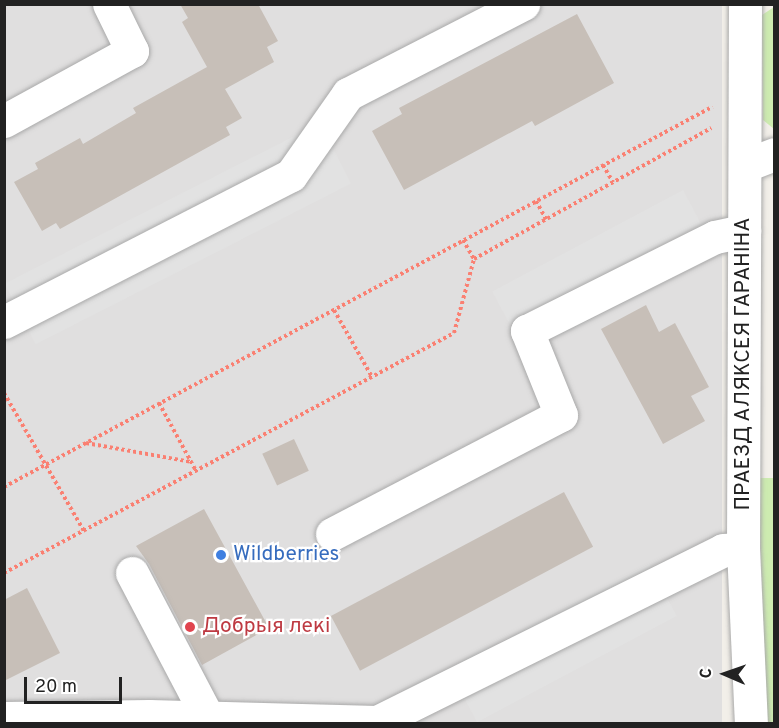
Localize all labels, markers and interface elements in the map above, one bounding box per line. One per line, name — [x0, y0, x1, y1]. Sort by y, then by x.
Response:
street label: ПРАЕЗД АЛЯКСЕЯ ГАРАНІНА — [731, 217, 757, 511]
place label: Wildberries — [233, 542, 339, 568]
marker: Wildberries — [214, 548, 228, 562]
place label: Добрыя лекі — [202, 614, 330, 640]
marker: Добрыя лекі — [183, 620, 197, 634]
north arrow — [695, 644, 755, 704]
scale bar — [27, 665, 124, 703]
text: С — [697, 668, 717, 679]
text: 20 m — [35, 676, 77, 699]

